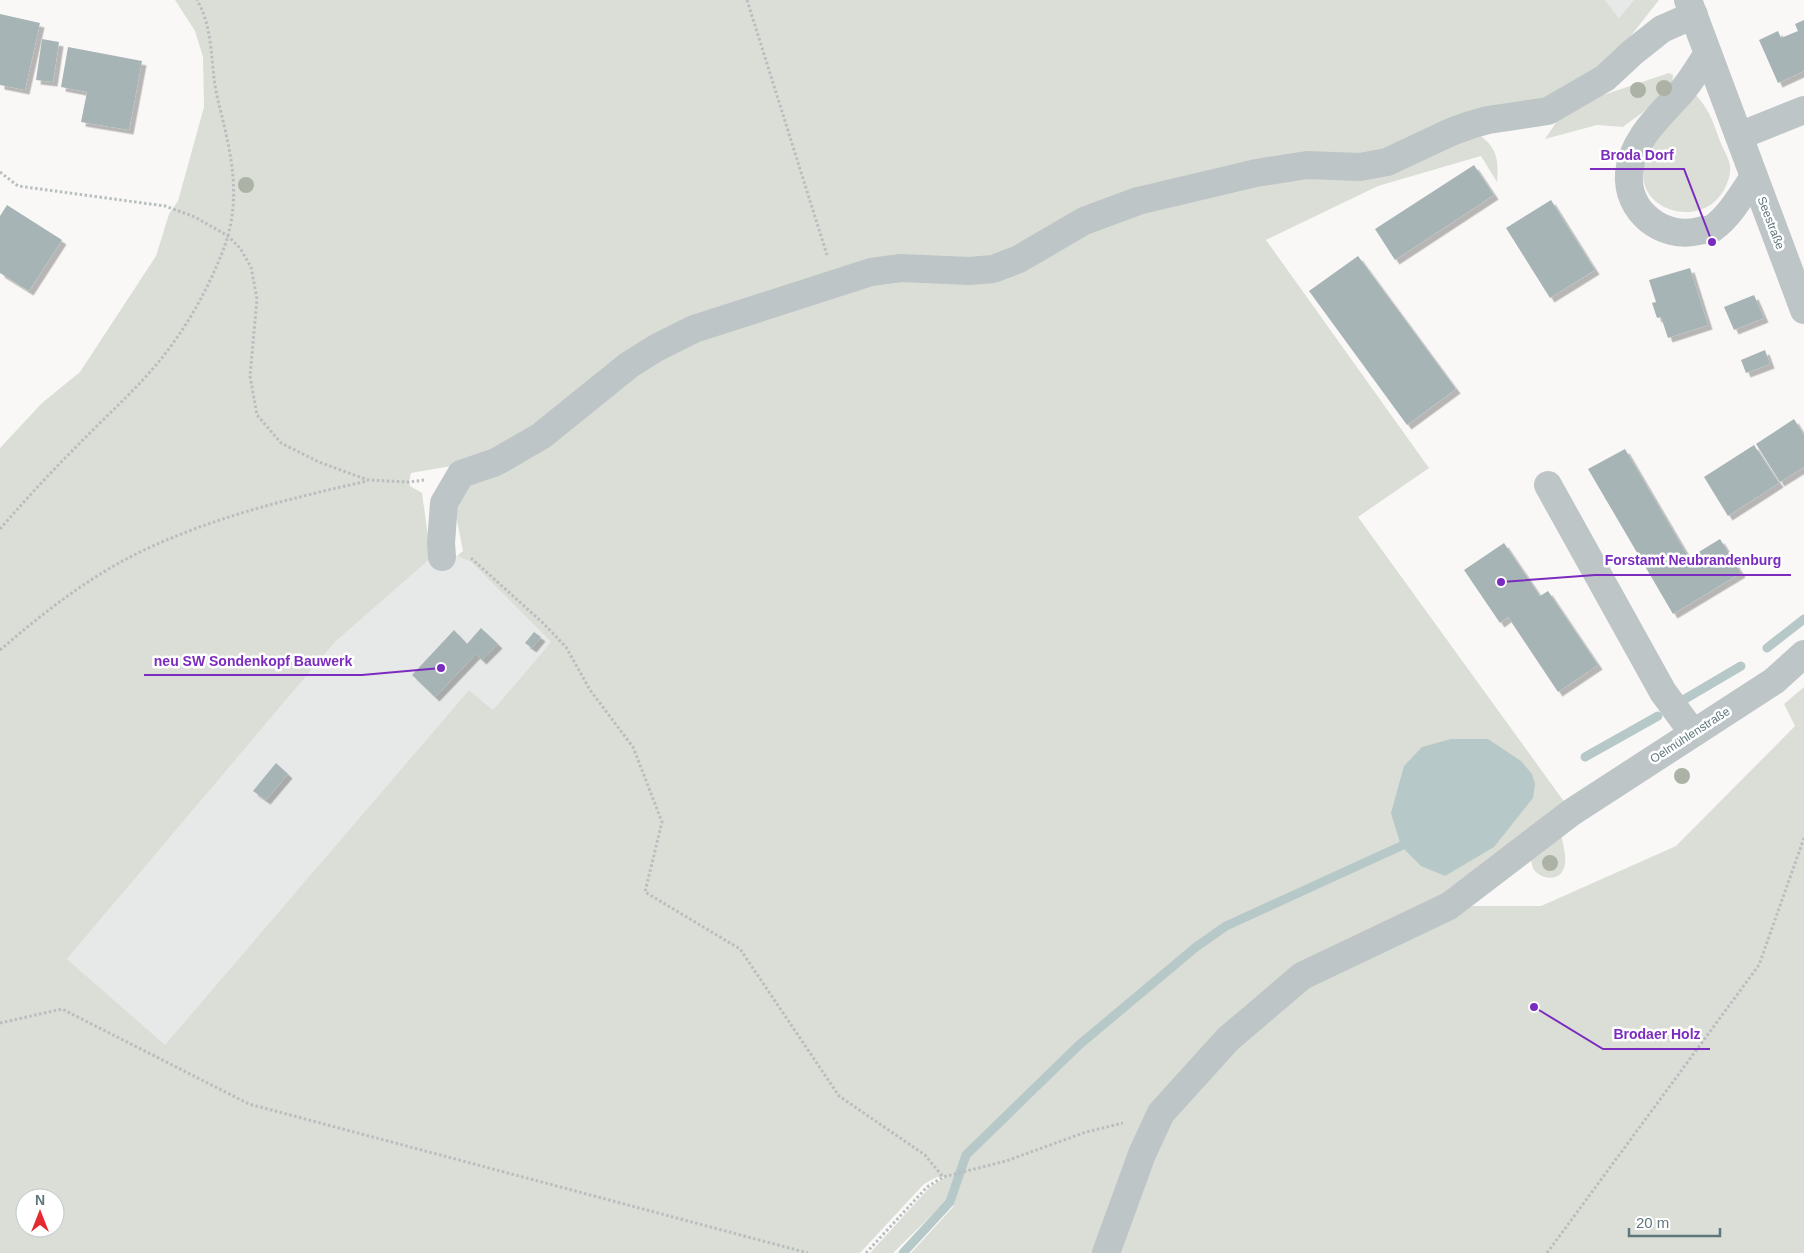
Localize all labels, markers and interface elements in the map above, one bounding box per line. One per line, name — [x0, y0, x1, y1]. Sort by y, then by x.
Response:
callout: Broda Dorf — [1590, 140, 1684, 169]
text: Broda Dorf — [1600, 147, 1674, 163]
street label: Seestraße — [1755, 195, 1788, 252]
callout: Forstamt Neubrandenburg — [1595, 546, 1791, 575]
text: Forstamt Neubrandenburg — [1605, 552, 1781, 568]
callout: neu SW Sondenkopf Bauwerk — [144, 646, 362, 675]
text: neu SW Sondenkopf Bauwerk — [154, 653, 352, 669]
street label: Oelmühlenstraße — [1648, 704, 1733, 766]
callout: Brodaer Holz — [1603, 1020, 1710, 1049]
text: Brodaer Holz — [1613, 1026, 1701, 1042]
north arrow — [15, 1188, 65, 1238]
text: N — [35, 1192, 45, 1208]
scale bar — [1629, 1206, 1720, 1238]
text: 20 m — [1636, 1214, 1669, 1231]

